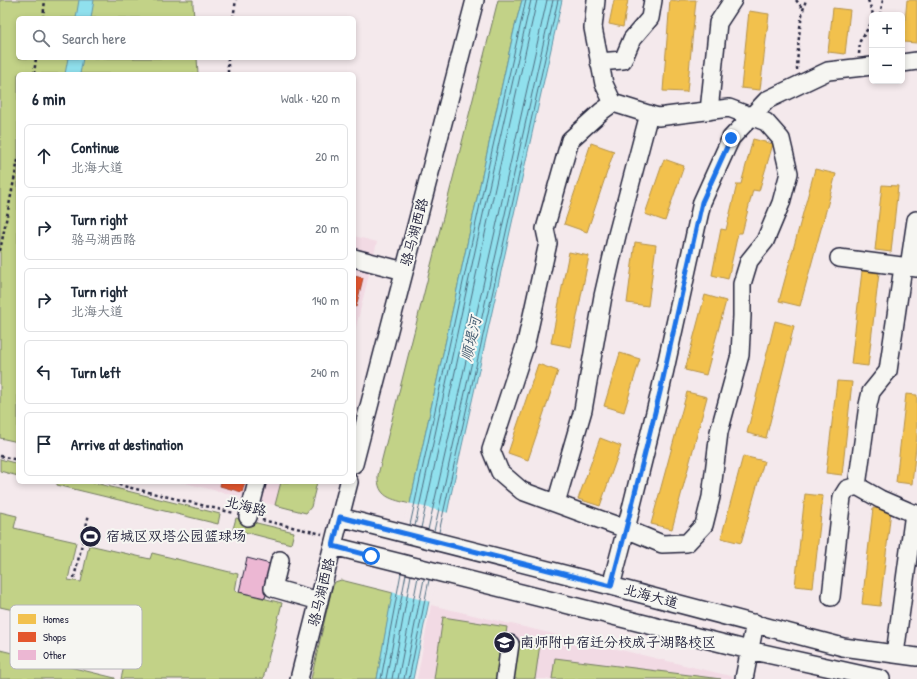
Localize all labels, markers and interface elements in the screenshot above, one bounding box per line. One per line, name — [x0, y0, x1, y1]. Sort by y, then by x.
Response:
map controls — [869, 12, 905, 84]
button: + — [869, 12, 905, 48]
search box — [16, 16, 356, 60]
icon: search — [30, 27, 52, 49]
text: Search here — [62, 28, 126, 49]
button: − — [869, 48, 905, 84]
text: 6 min — [32, 87, 66, 110]
text: Walk · 420 m — [281, 89, 340, 107]
route end — [722, 129, 740, 147]
text: Continue — [71, 137, 119, 158]
icon: ahead — [33, 145, 55, 167]
text: 20 m — [315, 147, 339, 165]
text: 北海大道 — [71, 158, 123, 176]
street label: 骆马湖西路 — [395, 196, 432, 268]
text: Turn right — [71, 209, 127, 230]
icon: right — [33, 217, 55, 239]
text: 20 m — [315, 219, 339, 237]
text: 骆马湖西路 — [71, 230, 136, 248]
text: Turn right — [71, 281, 127, 302]
icon: right — [33, 289, 55, 311]
text: 140 m — [312, 291, 339, 309]
text: 北海大道 — [71, 302, 123, 320]
water label: 顺堤河 — [455, 312, 486, 363]
icon: left — [33, 361, 55, 383]
text: Turn left — [71, 362, 121, 383]
text: 240 m — [310, 363, 339, 381]
icon: arrive — [33, 433, 55, 455]
text: Arrive at destination — [71, 434, 183, 455]
street label: 北海路 — [223, 491, 269, 520]
sports icon: 宿城区双塔公园篮球场 — [78, 523, 104, 549]
place label: 宿城区双塔公园篮球场 — [106, 526, 246, 545]
route start — [362, 547, 380, 565]
street label: 骆马湖西路 — [303, 556, 338, 628]
street label: 北海大道 — [622, 579, 681, 612]
legend — [10, 605, 142, 669]
text: Homes — [43, 612, 69, 626]
school or university icon: 南师附中宿迁分校成子湖路校区 — [492, 629, 518, 655]
text: Shops — [43, 630, 66, 644]
place label: 南师附中宿迁分校成子湖路校区 — [520, 632, 716, 651]
text: Other — [43, 648, 67, 662]

